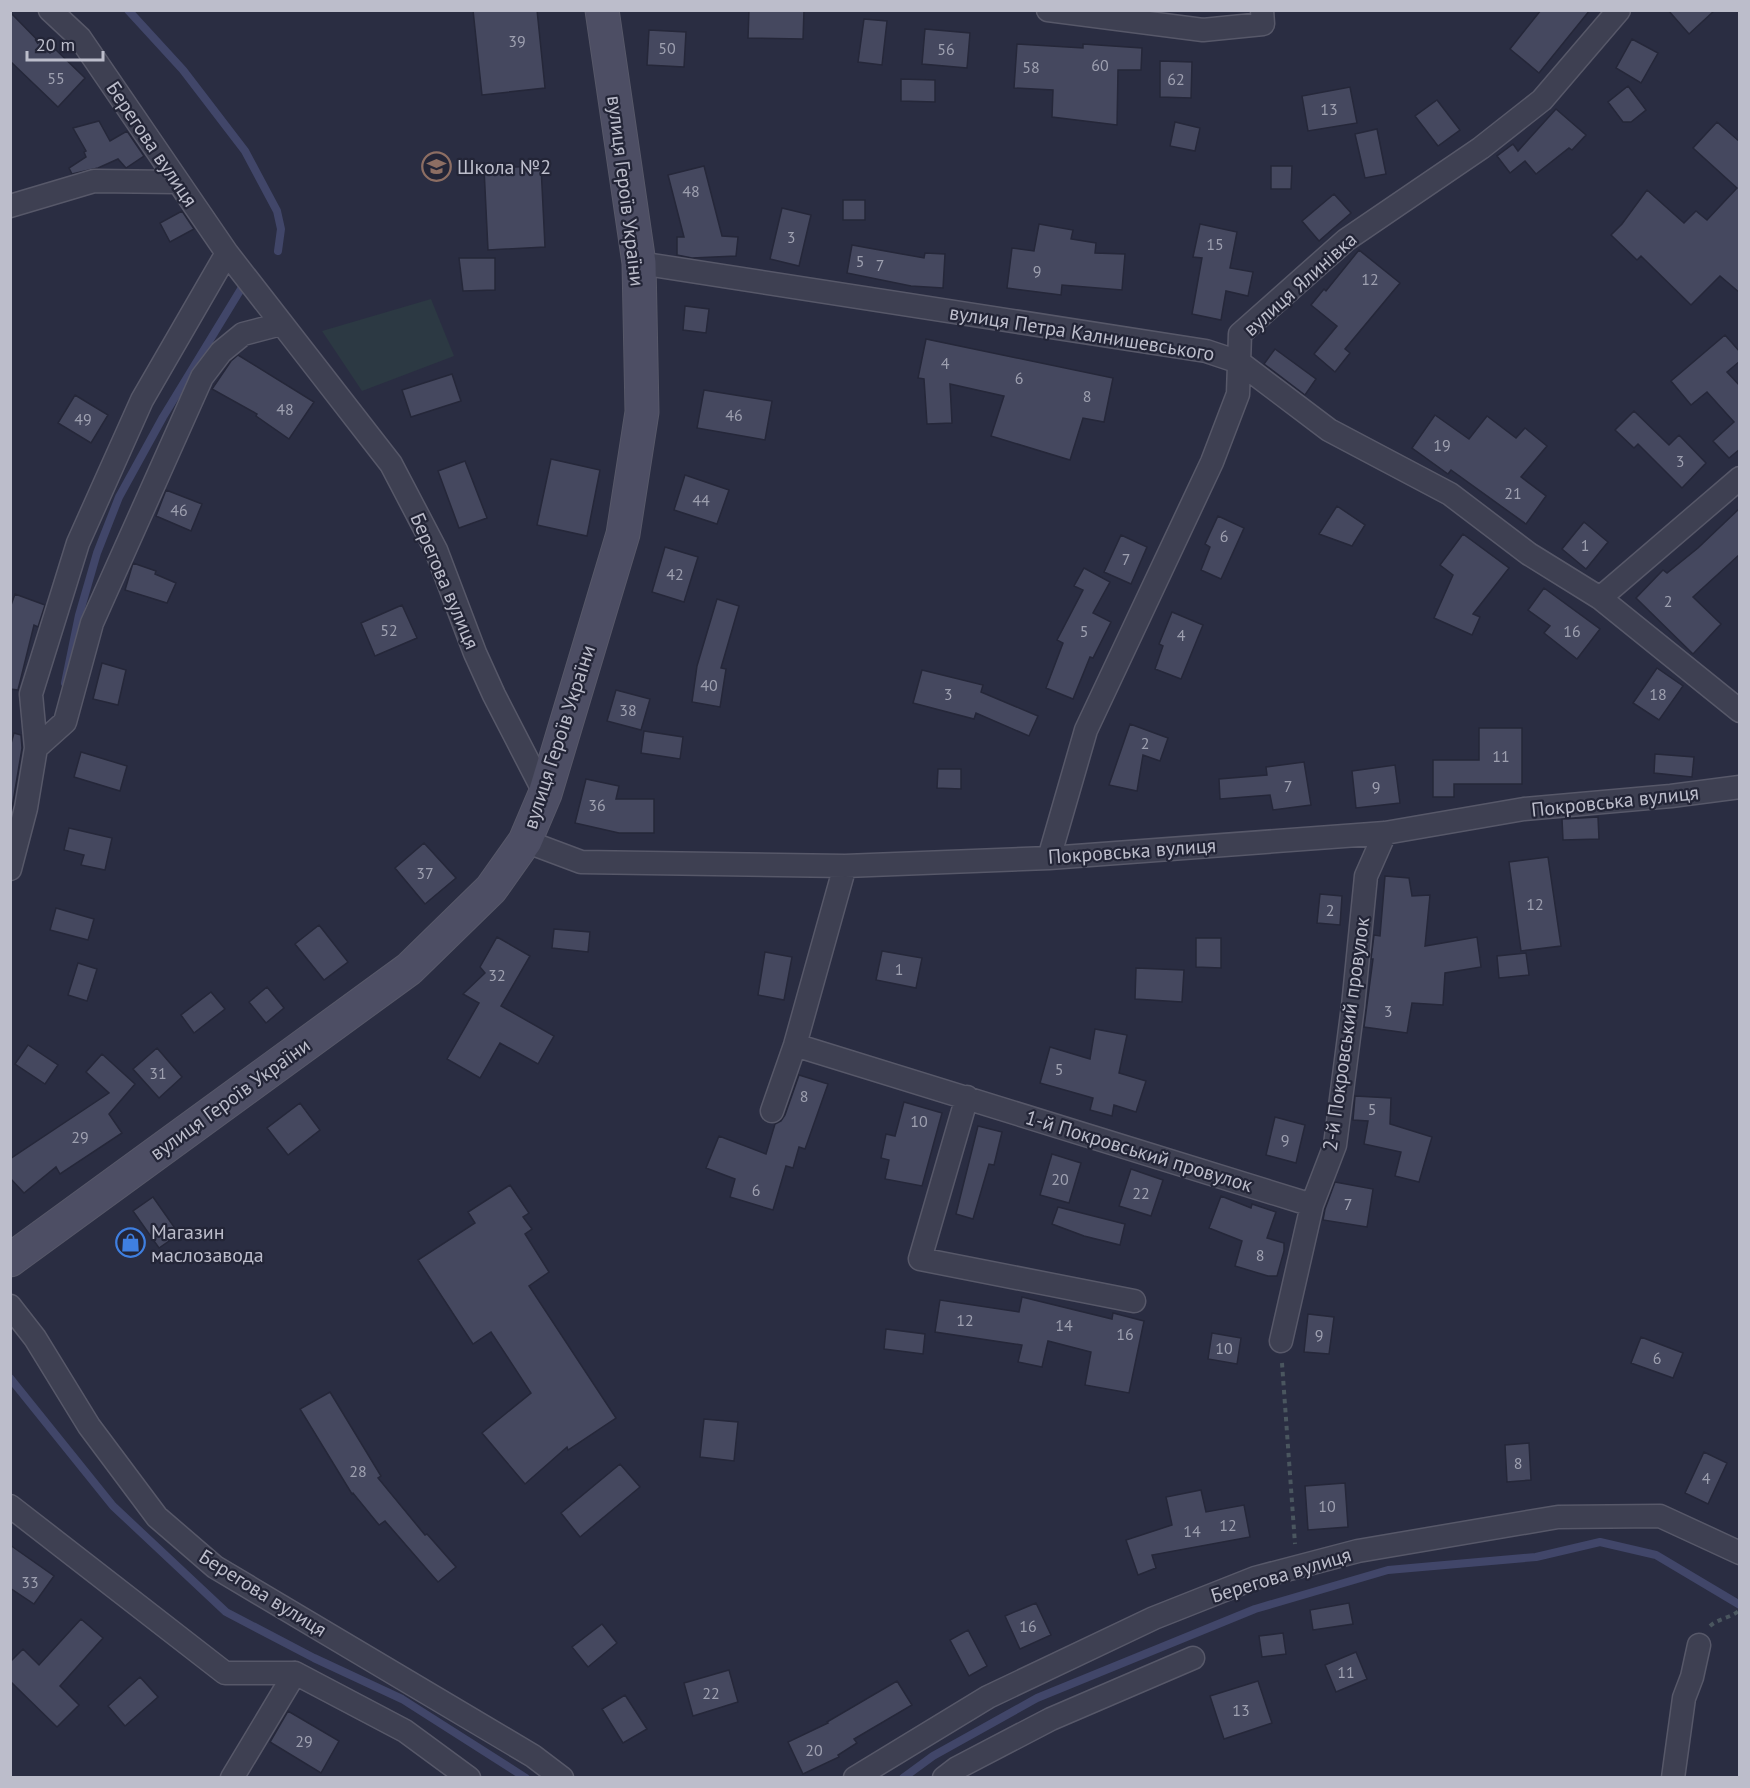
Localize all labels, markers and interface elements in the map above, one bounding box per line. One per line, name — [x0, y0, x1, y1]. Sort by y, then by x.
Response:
scale bar — [27, 24, 104, 62]
house number: 39 — [508, 31, 526, 51]
text: 20 m — [36, 33, 75, 56]
house number: 50 — [658, 38, 676, 58]
house number: 56 — [937, 39, 955, 59]
house number: 60 — [1091, 55, 1109, 75]
house number: 58 — [1022, 57, 1040, 77]
house number: 55 — [47, 68, 65, 88]
house number: 62 — [1167, 69, 1185, 89]
street label: Берегова вулиця — [101, 76, 203, 212]
street label: вулиця Героїв України — [601, 94, 651, 288]
house number: 13 — [1320, 99, 1338, 119]
school or university icon: Школа №2 — [420, 151, 452, 183]
place label: Школа №2 — [457, 154, 551, 180]
house number: 48 — [682, 181, 700, 201]
street label: вулиця Ялинівка — [1238, 226, 1362, 342]
house number: 3 — [787, 227, 795, 247]
house number: 15 — [1206, 234, 1224, 254]
house number: 5 — [856, 251, 864, 271]
house number: 7 — [876, 255, 884, 275]
house number: 9 — [1033, 261, 1041, 281]
house number: 12 — [1361, 269, 1379, 289]
street label: вулиця Петра Калнишевського — [948, 299, 1216, 367]
house number: 4 — [941, 353, 950, 373]
house number: 6 — [1015, 368, 1023, 388]
house number: 8 — [1083, 386, 1091, 406]
house number: 48 — [276, 399, 294, 419]
house number: 46 — [725, 405, 743, 425]
house number: 49 — [74, 409, 92, 429]
house number: 19 — [1433, 435, 1451, 455]
house number: 3 — [1676, 451, 1684, 471]
house number: 21 — [1504, 483, 1522, 503]
house number: 44 — [692, 490, 710, 510]
house number: 46 — [170, 500, 188, 520]
street label: Берегова вулиця — [405, 509, 485, 653]
house number: 6 — [1220, 526, 1228, 546]
house number: 1 — [1581, 535, 1589, 555]
house number: 7 — [1122, 549, 1130, 569]
house number: 42 — [666, 564, 684, 584]
house number: 2 — [1664, 591, 1672, 611]
house number: 52 — [380, 620, 398, 640]
house number: 5 — [1080, 621, 1088, 641]
house number: 16 — [1563, 621, 1581, 641]
house number: 4 — [1177, 625, 1186, 645]
street label: вулиця Героїв України — [517, 642, 601, 832]
house number: 40 — [700, 675, 718, 695]
house number: 3 — [944, 684, 952, 704]
house number: 18 — [1649, 684, 1667, 704]
house number: 38 — [619, 700, 637, 720]
house number: 2 — [1141, 733, 1149, 753]
house number: 11 — [1492, 746, 1510, 766]
house number: 7 — [1284, 776, 1292, 796]
house number: 9 — [1372, 777, 1380, 797]
street label: Покровська вулиця — [1530, 779, 1700, 823]
house number: 36 — [588, 795, 606, 815]
street label: Покровська вулиця — [1047, 832, 1217, 870]
house number: 37 — [416, 863, 434, 883]
house number: 12 — [1526, 894, 1544, 914]
house number: 2 — [1326, 900, 1334, 920]
street label: 2-й Покровський провулок — [1317, 915, 1375, 1153]
house number: 1 — [895, 959, 903, 979]
house number: 32 — [488, 965, 506, 985]
house number: 3 — [1384, 1001, 1392, 1021]
street label: вулиця Героїв України — [145, 1032, 315, 1166]
house number: 5 — [1055, 1059, 1063, 1079]
house number: 31 — [149, 1063, 167, 1083]
house number: 8 — [800, 1086, 808, 1106]
house number: 5 — [1368, 1099, 1376, 1119]
street label: 1-й Покровський провулок — [1022, 1104, 1256, 1198]
house number: 10 — [910, 1111, 928, 1131]
house number: 29 — [71, 1127, 89, 1147]
house number: 9 — [1281, 1130, 1289, 1150]
house number: 20 — [1051, 1169, 1069, 1189]
house number: 6 — [752, 1180, 760, 1200]
house number: 22 — [1132, 1183, 1150, 1203]
house number: 7 — [1344, 1194, 1352, 1214]
place label: Магазин маслозавода — [151, 1219, 264, 1268]
shop icon: Магазин маслозавода — [114, 1227, 146, 1259]
house number: 8 — [1256, 1245, 1264, 1265]
house number: 12 — [956, 1310, 974, 1330]
house number: 14 — [1055, 1315, 1073, 1335]
house number: 16 — [1116, 1324, 1134, 1344]
house number: 9 — [1315, 1325, 1323, 1345]
house number: 10 — [1215, 1338, 1233, 1358]
house number: 6 — [1653, 1348, 1661, 1368]
house number: 8 — [1514, 1453, 1522, 1473]
house number: 28 — [349, 1461, 367, 1481]
house number: 4 — [1702, 1468, 1711, 1488]
house number: 10 — [1318, 1496, 1336, 1516]
house number: 12 — [1219, 1515, 1237, 1535]
house number: 14 — [1183, 1521, 1201, 1541]
street label: Берегова вулиця — [1208, 1541, 1354, 1609]
street label: Берегова вулиця — [194, 1543, 332, 1643]
house number: 33 — [21, 1572, 39, 1592]
house number: 16 — [1019, 1616, 1037, 1636]
house number: 11 — [1337, 1662, 1355, 1682]
house number: 22 — [702, 1683, 720, 1703]
house number: 13 — [1232, 1700, 1250, 1720]
house number: 29 — [295, 1731, 313, 1751]
house number: 20 — [805, 1740, 823, 1760]

